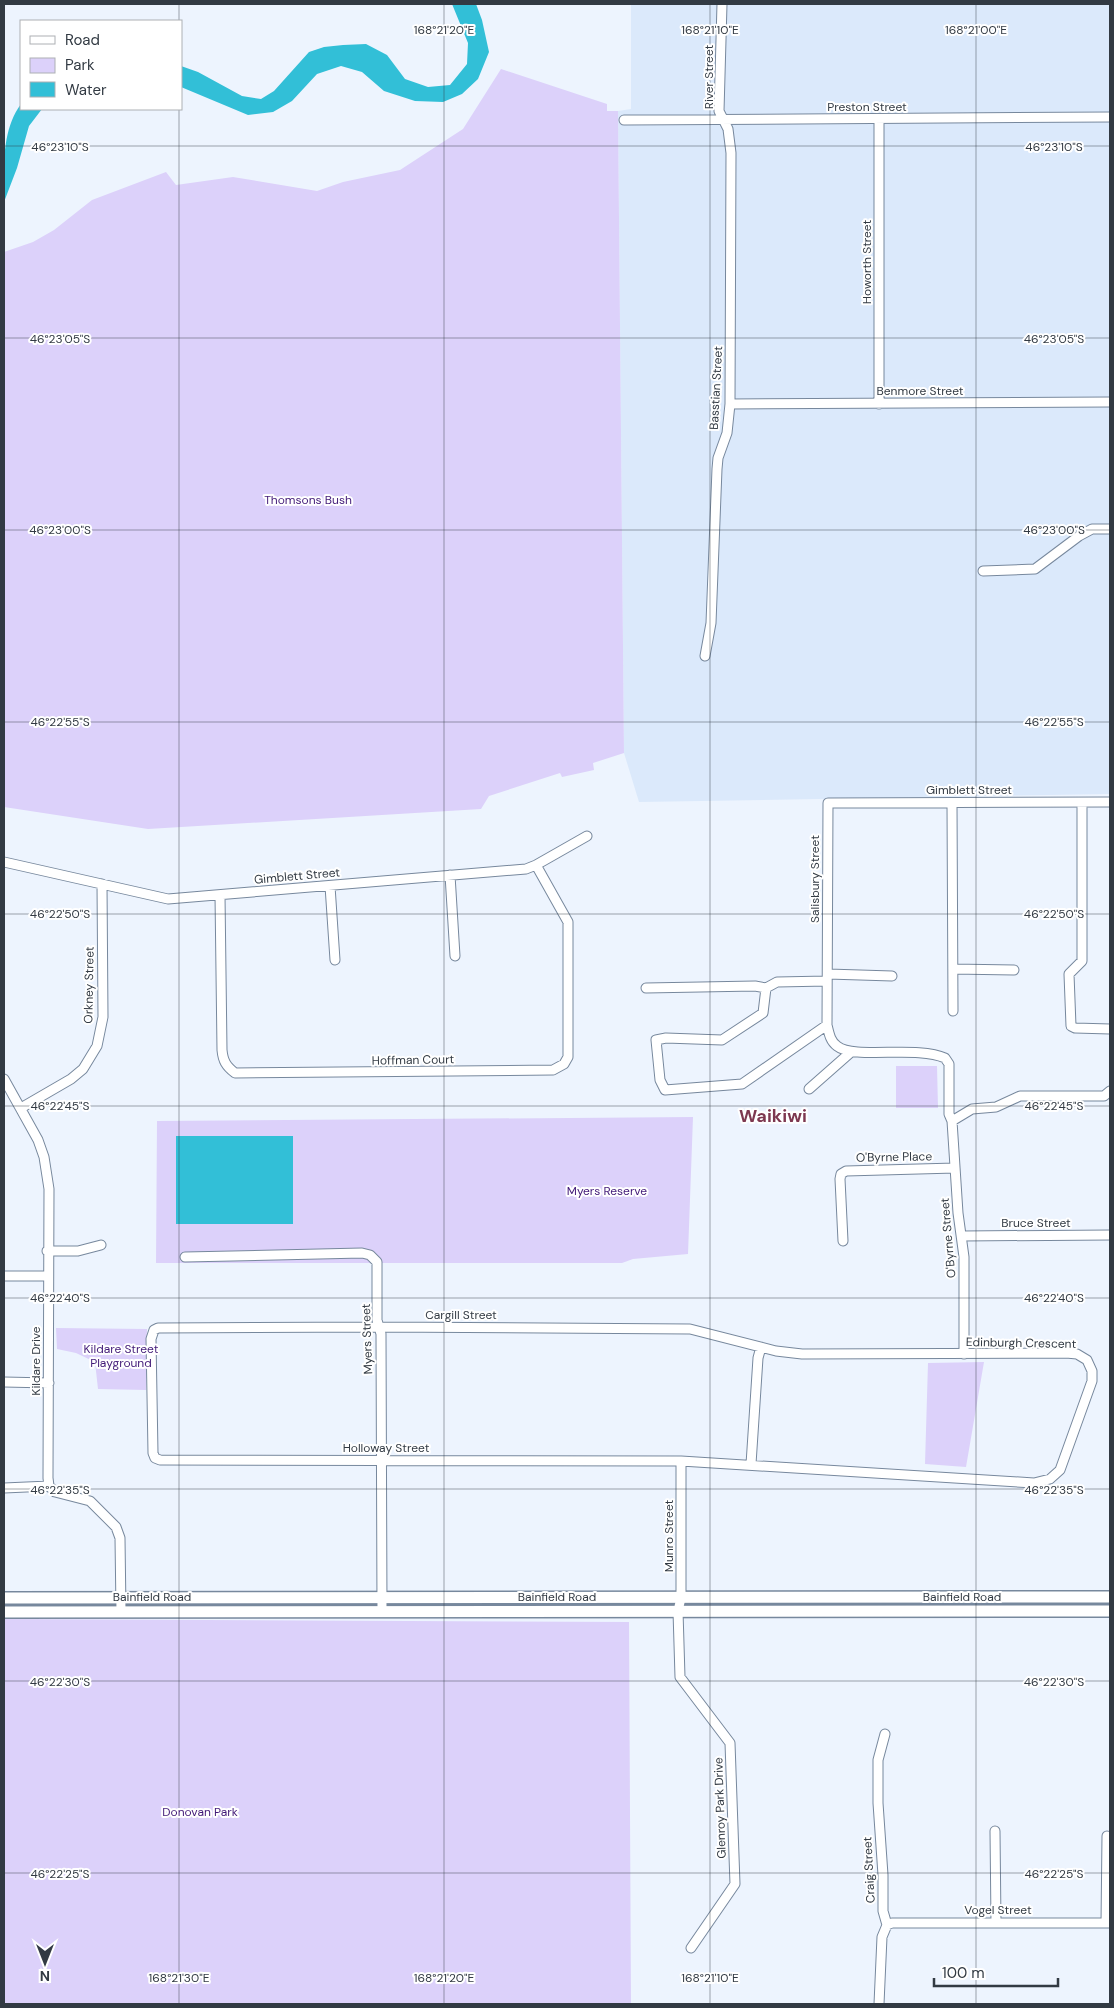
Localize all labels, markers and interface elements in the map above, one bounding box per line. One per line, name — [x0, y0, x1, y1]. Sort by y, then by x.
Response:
legend — [20, 20, 182, 110]
text: 168°21'20"E — [414, 22, 474, 38]
text: 168°21'10"E — [681, 22, 739, 38]
text: 168°21'00"E — [945, 22, 1007, 38]
text: Road — [65, 30, 100, 50]
street label: River Street — [701, 44, 717, 109]
text: Park — [65, 55, 95, 75]
text: Water — [65, 80, 107, 100]
street label: Preston Street — [827, 99, 907, 115]
text: 46°23'10"S — [31, 139, 89, 155]
text: 46°23'10"S — [1025, 139, 1083, 155]
street label: Howorth Street — [859, 220, 875, 304]
text: 46°23'05"S — [30, 331, 90, 347]
text: 46°23'05"S — [1024, 331, 1084, 347]
street label: Basstian Street — [706, 345, 726, 430]
street label: Benmore Street — [877, 383, 964, 399]
park label: Thomsons Bush — [264, 492, 352, 508]
text: 46°23'00"S — [29, 522, 91, 538]
text: 46°23'00"S — [1023, 522, 1085, 538]
text: 46°22'55"S — [30, 714, 90, 730]
text: 46°22'55"S — [1024, 714, 1084, 730]
street label: Gimblett Street — [926, 782, 1012, 798]
street label: Salisbury Street — [807, 835, 823, 923]
street label: Gimblett Street — [253, 864, 341, 888]
text: 46°22'50"S — [30, 906, 90, 922]
text: 46°22'50"S — [1024, 906, 1084, 922]
street label: Orkney Street — [80, 946, 98, 1024]
street label: Hoffman Court — [372, 1051, 455, 1069]
text: 46°22'45"S — [31, 1098, 89, 1114]
text: 46°22'45"S — [1025, 1098, 1083, 1114]
district label: Waikiwi — [739, 1104, 807, 1128]
street label: O'Byrne Place — [856, 1148, 932, 1166]
park label: Myers Reserve — [567, 1183, 647, 1199]
street label: O'Byrne Street — [936, 1197, 959, 1279]
street label: Bruce Street — [1001, 1215, 1071, 1231]
text: 46°22'40"S — [30, 1290, 90, 1306]
text: 46°22'40"S — [1024, 1290, 1084, 1306]
street label: Myers Street — [358, 1303, 376, 1375]
street label: Cargill Street — [425, 1307, 497, 1323]
street label: Kildare Drive — [28, 1326, 44, 1396]
street label: Edinburgh Crescent — [966, 1334, 1077, 1352]
park label: Kildare Street Playground — [84, 1341, 159, 1371]
street label: Holloway Street — [343, 1440, 430, 1456]
text: 46°22'35"S — [30, 1482, 90, 1498]
text: 46°22'35"S — [1024, 1482, 1084, 1498]
street label: Munro Street — [661, 1500, 677, 1572]
street label: Bainfield Road — [113, 1589, 191, 1605]
street label: Bainfield Road — [518, 1589, 596, 1605]
street label: Bainfield Road — [923, 1589, 1001, 1605]
text: 46°22'30"S — [30, 1674, 90, 1690]
text: 46°22'30"S — [1024, 1674, 1084, 1690]
street label: Glenroy Park Drive — [710, 1757, 730, 1859]
park label: Donovan Park — [162, 1804, 238, 1820]
street label: Craig Street — [859, 1836, 879, 1904]
text: 46°22'25"S — [30, 1866, 90, 1882]
text: 46°22'25"S — [1024, 1866, 1084, 1882]
street label: Vogel Street — [964, 1902, 1032, 1918]
north arrow — [20, 1938, 70, 1988]
scale bar — [934, 1956, 1058, 1988]
text: 100 m — [942, 1963, 985, 1983]
text: N — [40, 1967, 50, 1985]
text: 168°21'30"E — [149, 1970, 210, 1986]
text: 168°21'20"E — [414, 1970, 474, 1986]
text: 168°21'10"E — [681, 1970, 739, 1986]

